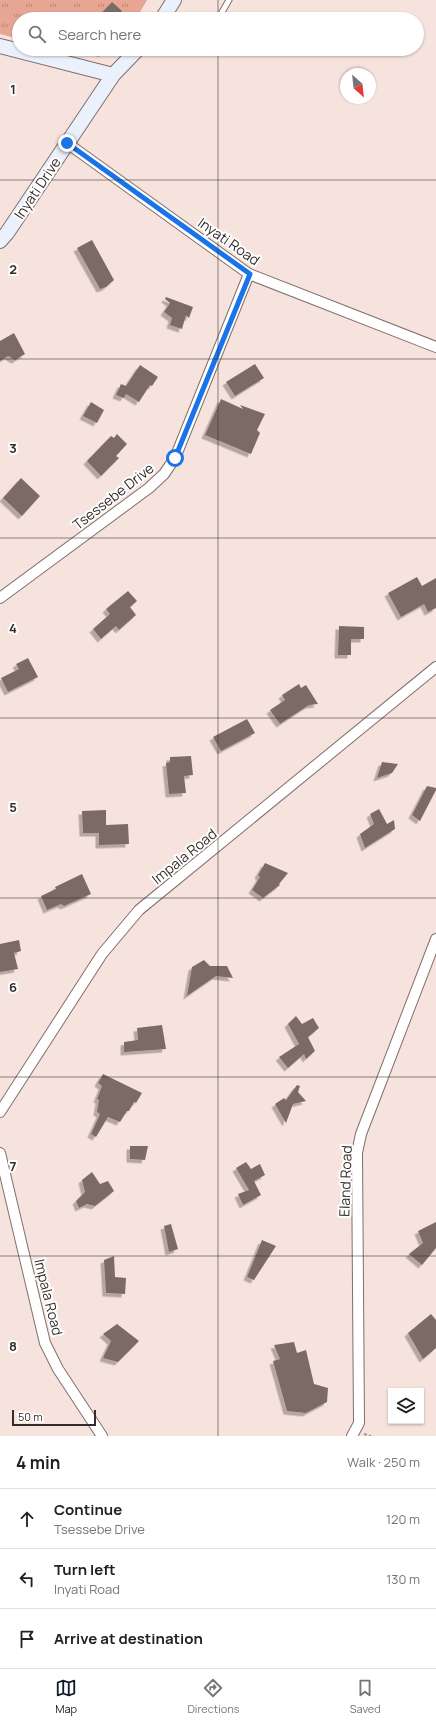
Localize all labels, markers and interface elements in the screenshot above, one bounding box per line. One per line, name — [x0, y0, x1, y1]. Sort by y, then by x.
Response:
search box — [12, 12, 424, 56]
icon: search — [26, 23, 48, 45]
text: Search here — [58, 24, 141, 45]
north arrow — [340, 68, 376, 104]
text: 1 — [10, 80, 16, 98]
route end — [58, 134, 76, 152]
street label: Inyati Drive — [9, 153, 65, 223]
street label: Inyati Road — [194, 213, 264, 269]
text: 2 — [9, 260, 17, 278]
text: 3 — [9, 439, 17, 457]
route start — [166, 449, 184, 467]
street label: Tsessebe Drive — [69, 458, 157, 534]
text: 4 — [9, 619, 17, 637]
text: 5 — [9, 798, 17, 816]
street label: Impala Road — [148, 824, 220, 888]
text: 6 — [9, 978, 17, 996]
street label: Eland Road — [334, 1145, 356, 1217]
text: 7 — [10, 1157, 17, 1175]
street label: Impala Road — [30, 1257, 68, 1337]
text: 8 — [9, 1337, 17, 1355]
map controls — [388, 1388, 424, 1424]
button: layers — [388, 1388, 424, 1424]
scale bar — [12, 1408, 96, 1427]
text: 50 m — [18, 1409, 43, 1424]
text: 4 min — [16, 1451, 60, 1474]
text: Walk · 250 m — [347, 1453, 420, 1471]
text: Continue — [54, 1499, 122, 1520]
icon: ahead — [16, 1508, 38, 1530]
text: 120 m — [386, 1510, 420, 1528]
text: Tsessebe Drive — [54, 1520, 145, 1538]
text: Turn left — [54, 1559, 116, 1580]
icon: left — [16, 1568, 38, 1590]
text: 130 m — [386, 1570, 420, 1588]
text: Inyati Road — [54, 1580, 120, 1598]
icon: arrive — [16, 1628, 38, 1650]
text: Arrive at destination — [54, 1628, 203, 1649]
tab: Map — [55, 1677, 77, 1716]
tab: Directions — [187, 1677, 240, 1716]
tab: Saved — [350, 1677, 381, 1716]

